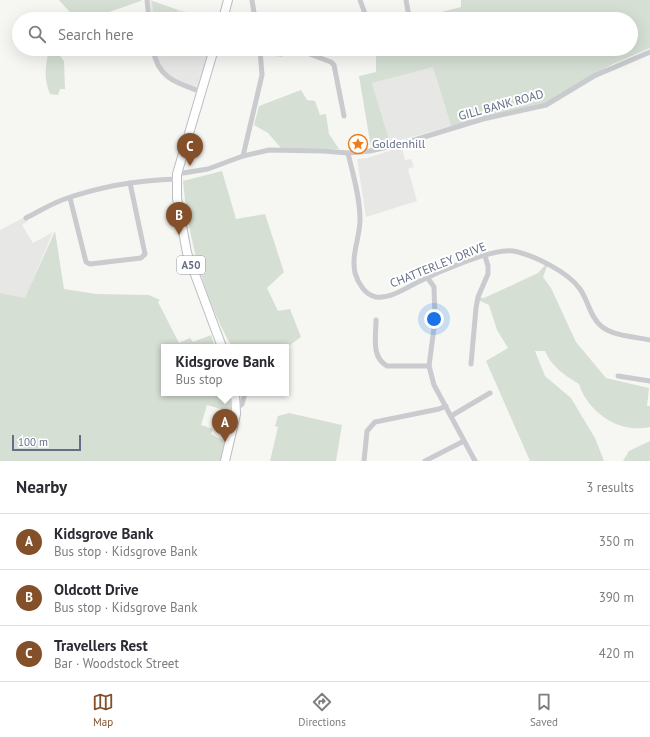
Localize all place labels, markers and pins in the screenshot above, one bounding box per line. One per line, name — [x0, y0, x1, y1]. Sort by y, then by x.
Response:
pin: C — [177, 133, 203, 166]
place icon: Goldenhill — [347, 133, 369, 155]
place label: Goldenhill — [372, 136, 426, 151]
pin: B — [166, 202, 192, 235]
pin: A — [212, 409, 238, 442]

